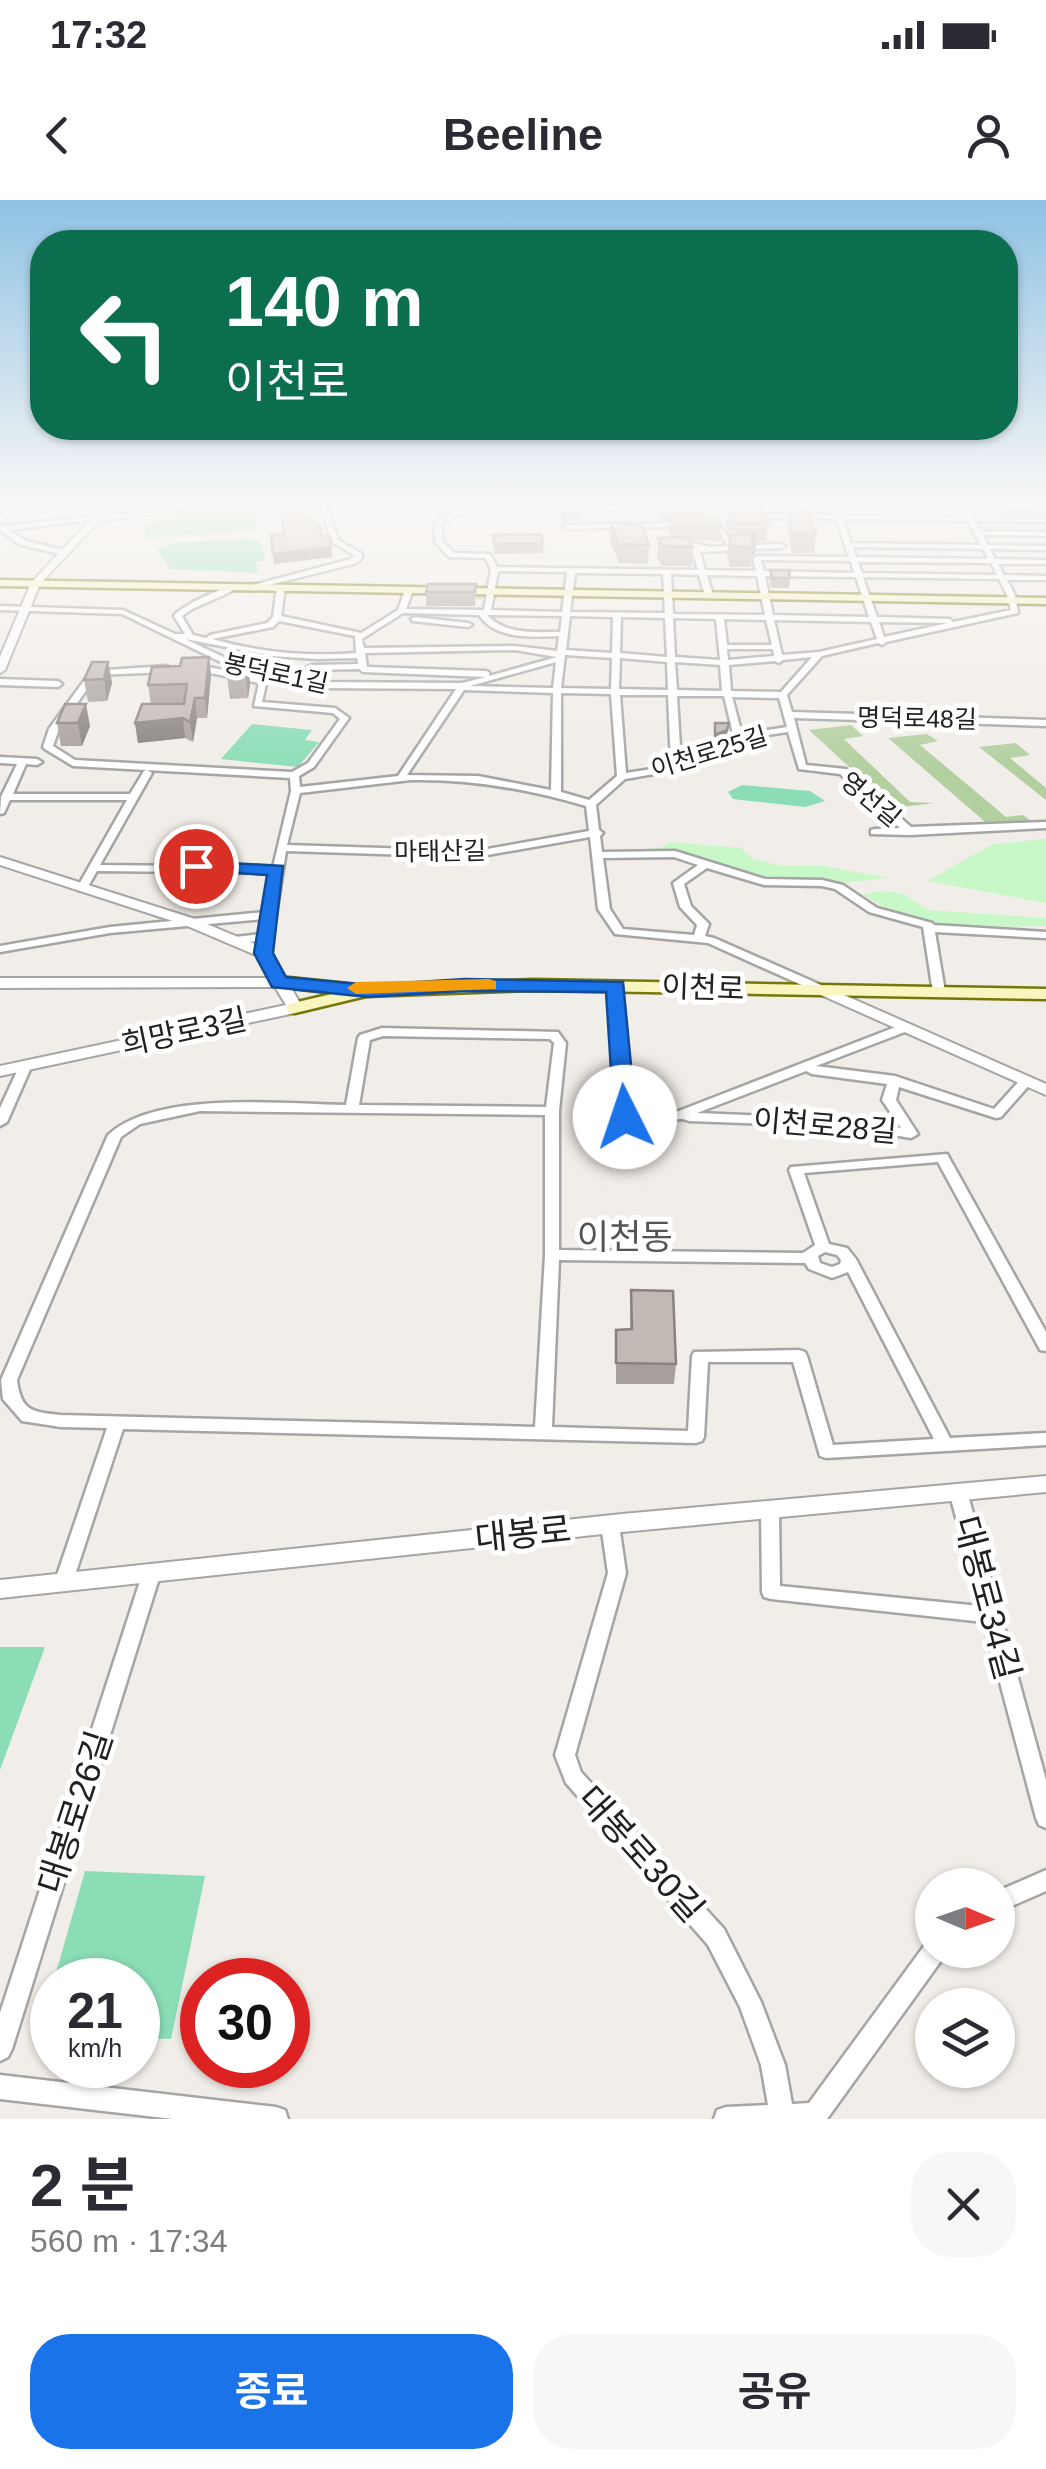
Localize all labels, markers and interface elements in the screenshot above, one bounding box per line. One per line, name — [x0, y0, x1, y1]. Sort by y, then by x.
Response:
text: 17:32 — [50, 14, 147, 56]
icon: back — [30, 108, 85, 163]
icon: person — [961, 108, 1016, 163]
text: Beeline — [443, 109, 603, 160]
text: 140 m — [225, 263, 423, 341]
icon: left — [60, 270, 190, 400]
text: 이천로 — [225, 356, 349, 407]
street label: 봉덕로1길 — [221, 648, 331, 698]
street label: 명덕로48길 — [857, 703, 977, 733]
street label: 이천로25길 — [648, 721, 770, 783]
street label: 영선길 — [836, 766, 906, 832]
pin — [154, 824, 239, 909]
street label: 마태산길 — [394, 836, 486, 866]
icon: arrive — [169, 839, 224, 894]
street label: 이천로 — [661, 970, 745, 1005]
street label: 희망로3길 — [118, 1002, 249, 1061]
position arrow — [573, 1065, 677, 1169]
street label: 이천로28길 — [752, 1103, 898, 1148]
district label: 이천동 — [577, 1217, 673, 1256]
street label: 대봉로 — [473, 1509, 573, 1558]
street label: 대봉로34길 — [947, 1512, 1028, 1684]
street label: 대봉로26길 — [30, 1726, 119, 1898]
street label: 대봉로30길 — [571, 1778, 712, 1929]
north arrow — [915, 1868, 1015, 1968]
map controls — [915, 1868, 1015, 2088]
speed limit sign: 30 — [180, 1958, 310, 2088]
text: 21 — [67, 1983, 123, 2039]
button: layers — [915, 1988, 1015, 2088]
text: km/h — [68, 2034, 122, 2062]
text: 2 분 — [30, 2152, 135, 2219]
button: close — [911, 2152, 1016, 2257]
text: 560 m · 17:34 — [30, 2223, 227, 2259]
button: 종료 — [30, 2334, 513, 2449]
button: 공유 — [533, 2334, 1016, 2449]

